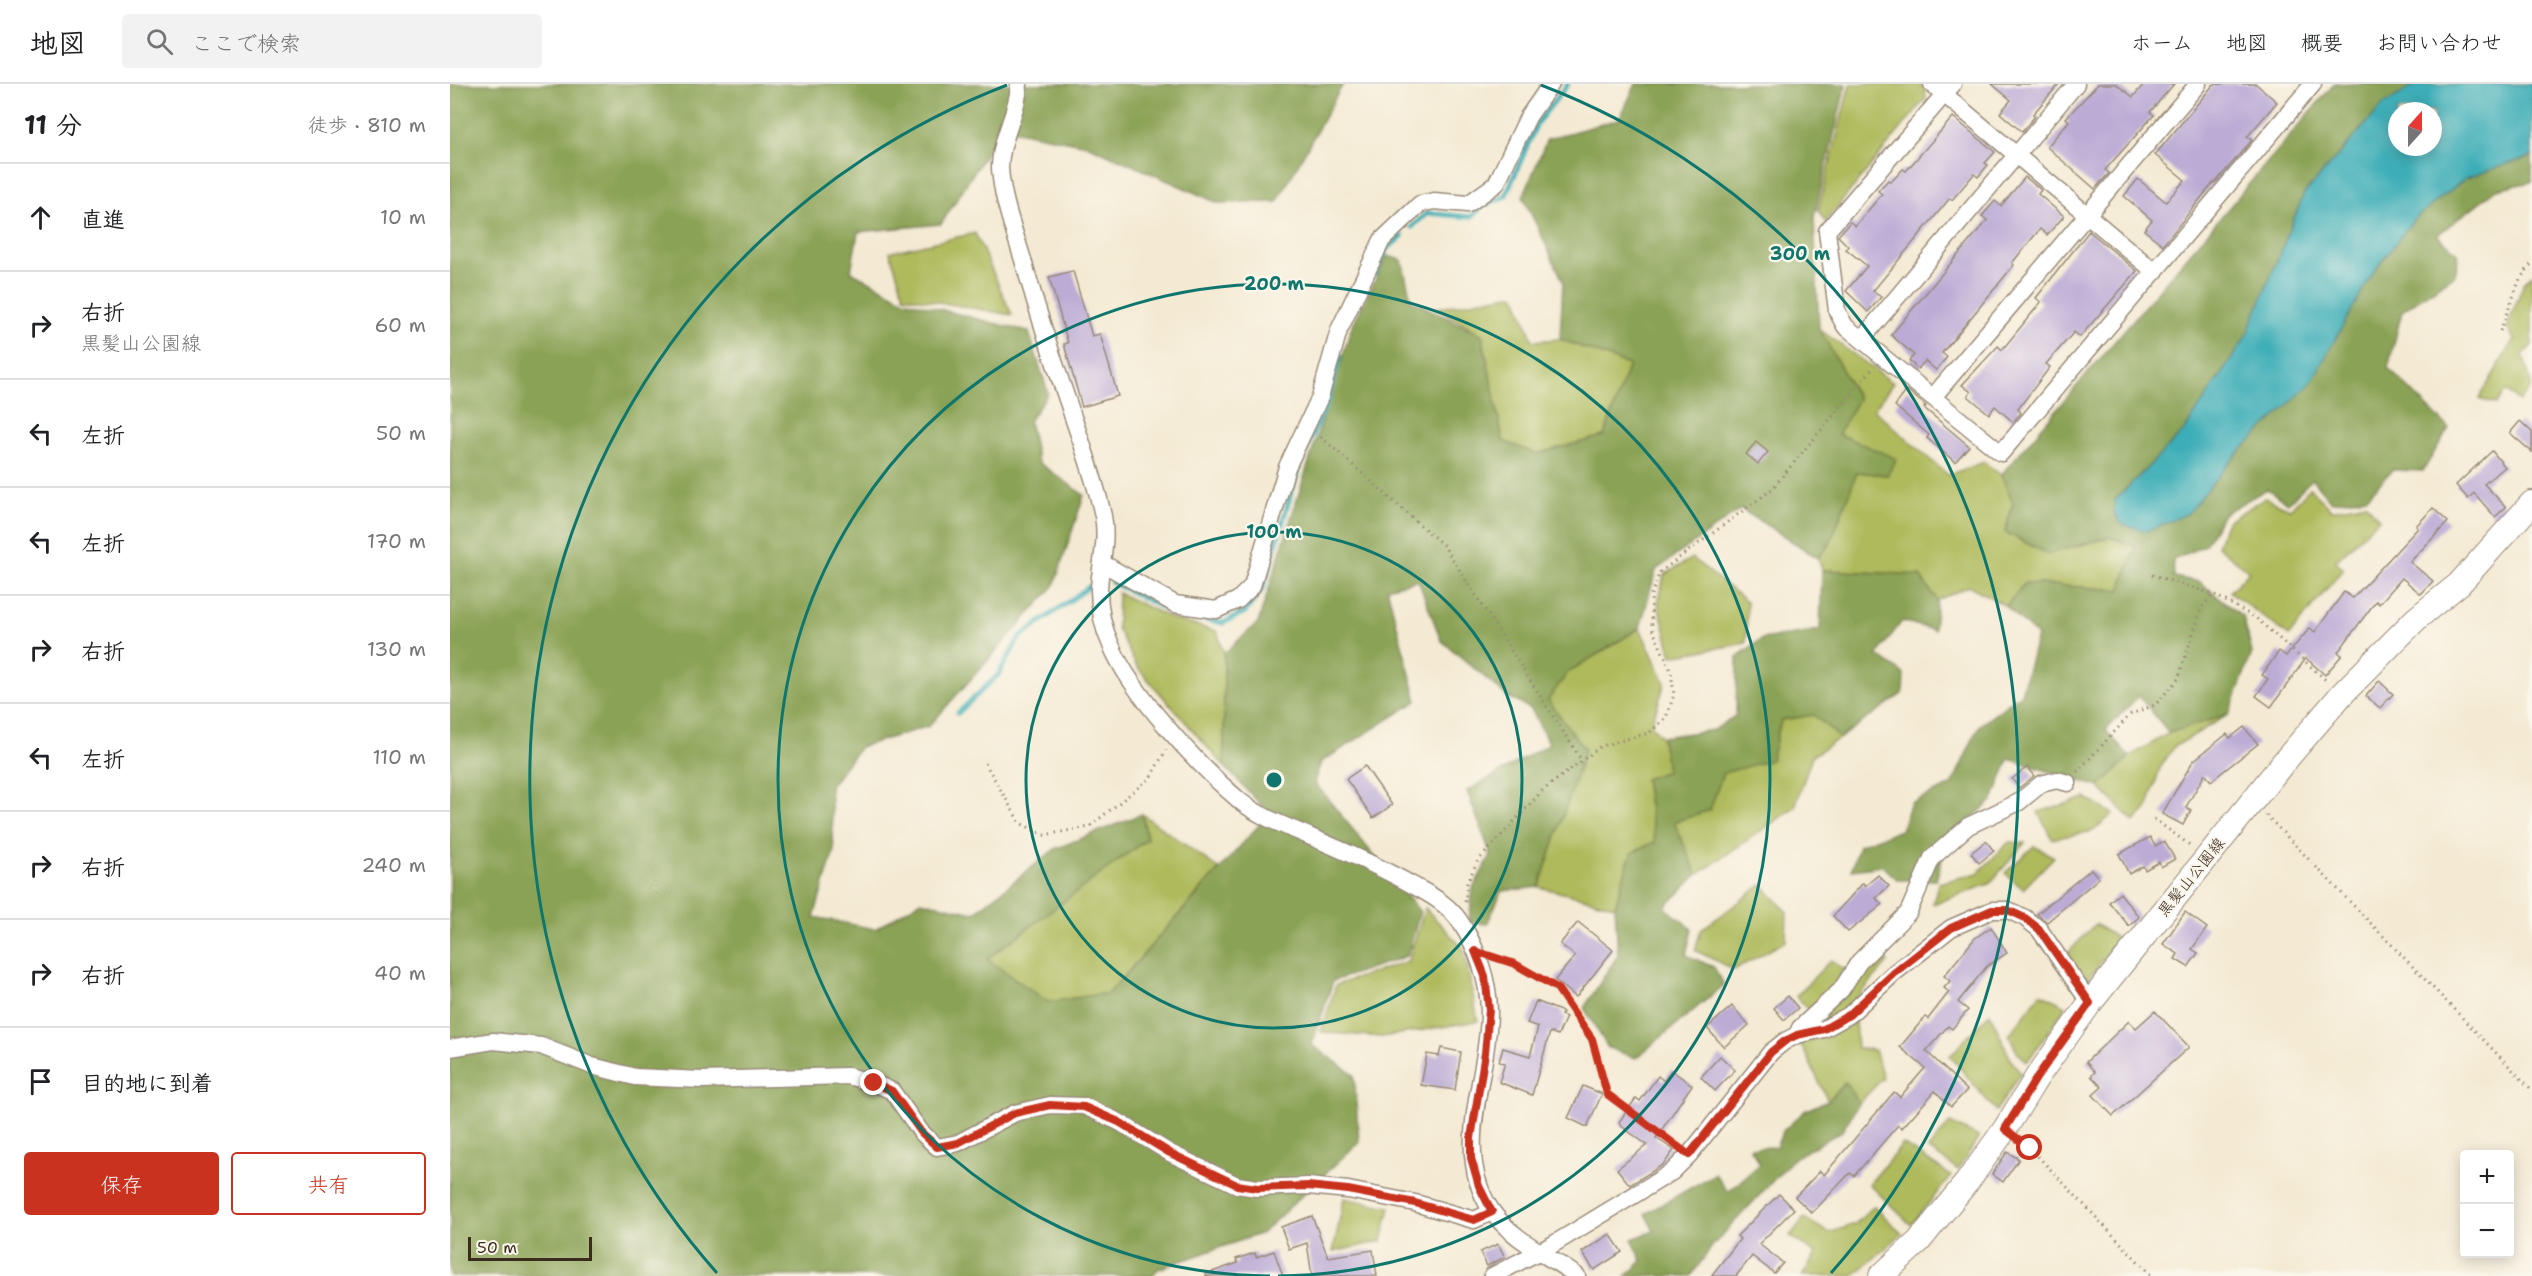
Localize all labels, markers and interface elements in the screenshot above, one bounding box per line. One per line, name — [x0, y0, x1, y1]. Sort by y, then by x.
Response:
search box — [122, 14, 542, 68]
text: 地図 — [30, 24, 86, 62]
icon: search — [143, 25, 176, 58]
text: ここで検索 — [191, 29, 301, 58]
text: ホーム — [2131, 29, 2193, 57]
text: 地図 — [2226, 29, 2268, 57]
text: 概要 — [2301, 29, 2343, 57]
text: お問い合わせ — [2376, 29, 2502, 57]
north arrow — [2388, 102, 2442, 156]
text: 11 分 — [24, 107, 82, 142]
text: 徒歩 · 810 m — [308, 112, 426, 138]
icon: ahead — [24, 201, 57, 234]
text: 10 m — [380, 204, 426, 230]
text: 直進 — [81, 205, 125, 234]
text: 300 m — [1770, 242, 1831, 266]
text: 200 m — [1244, 272, 1305, 296]
text: 右折 — [81, 298, 125, 327]
icon: right — [24, 309, 57, 342]
text: 60 m — [374, 312, 426, 338]
text: 黒髪山公園線 — [81, 330, 201, 356]
icon: left — [24, 417, 57, 450]
text: 50 m — [376, 420, 426, 446]
text: 左折 — [81, 421, 125, 450]
text: 100 m — [1246, 520, 1302, 544]
icon: left — [24, 525, 57, 558]
text: 170 m — [367, 528, 426, 554]
text: 左折 — [81, 529, 125, 558]
icon: right — [24, 633, 57, 666]
text: 130 m — [367, 636, 426, 662]
text: 右折 — [81, 637, 125, 666]
icon: left — [24, 741, 57, 774]
text: 110 m — [372, 744, 426, 770]
text: 左折 — [81, 745, 125, 774]
centre of rings — [1264, 770, 1284, 790]
street label: 黒髪山公園線 — [2153, 833, 2229, 921]
icon: right — [24, 849, 57, 882]
text: 240 m — [361, 852, 426, 878]
text: 右折 — [81, 853, 125, 882]
icon: right — [24, 957, 57, 990]
text: 40 m — [374, 960, 426, 986]
text: 右折 — [81, 961, 125, 990]
icon: arrive — [24, 1065, 57, 1098]
text: 目的地に到着 — [81, 1069, 213, 1098]
route end — [860, 1069, 886, 1095]
route start — [2016, 1134, 2042, 1160]
map controls — [2460, 1150, 2514, 1258]
button: + — [2460, 1150, 2514, 1204]
button: 保存 — [24, 1152, 219, 1215]
button: 共有 — [231, 1152, 426, 1215]
button: − — [2460, 1204, 2514, 1258]
scale bar — [468, 1234, 592, 1262]
text: 50 m — [477, 1237, 517, 1258]

